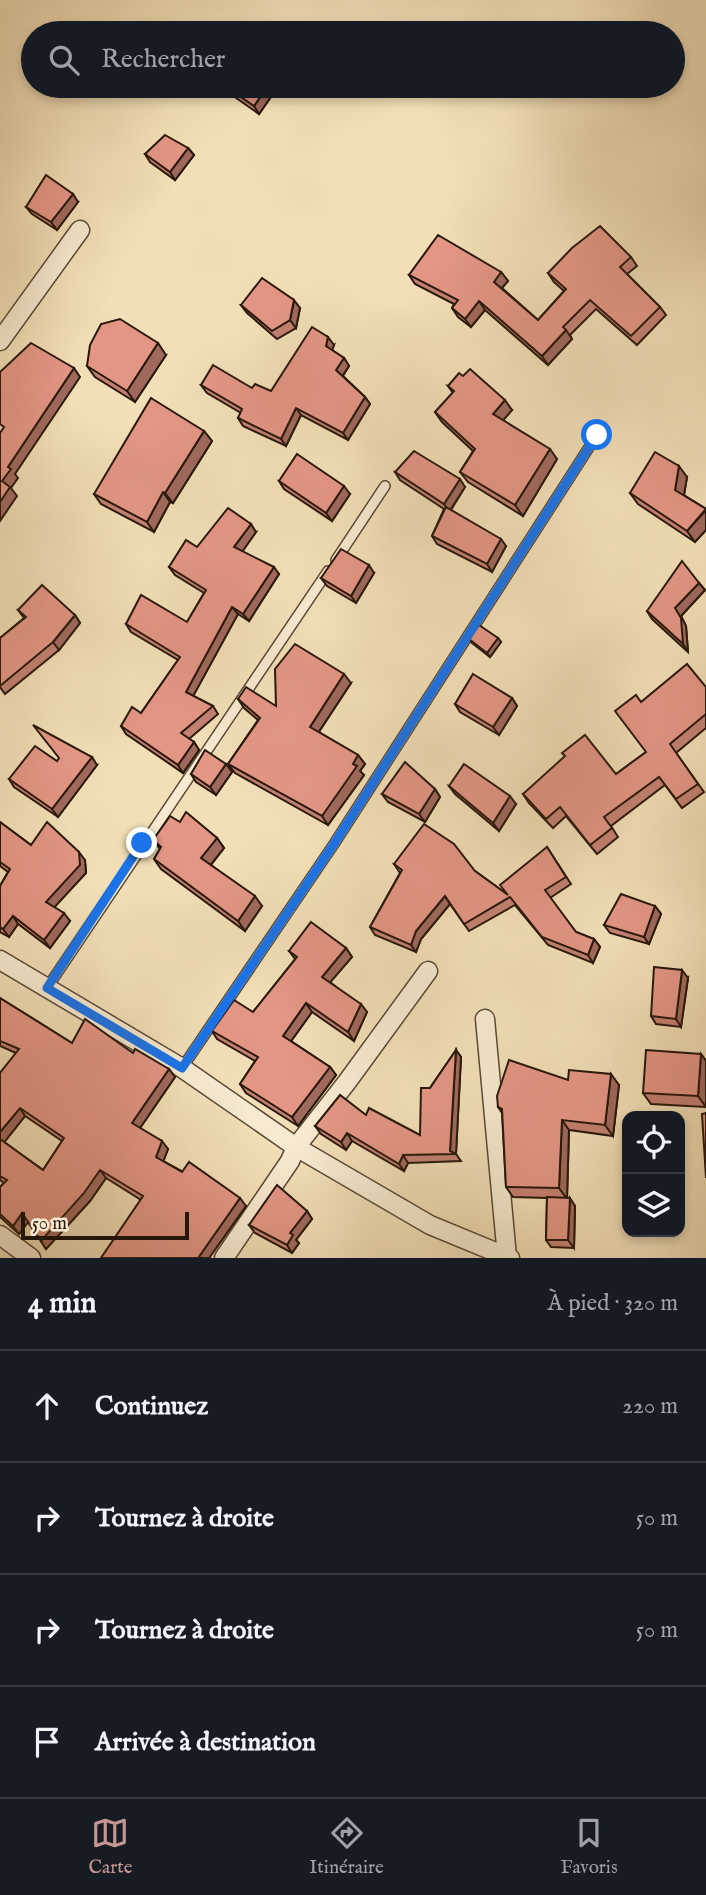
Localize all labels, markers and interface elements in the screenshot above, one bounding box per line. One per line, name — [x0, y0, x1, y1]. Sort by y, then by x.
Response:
search box — [21, 21, 685, 98]
icon: search — [45, 41, 83, 79]
text: Rechercher — [101, 43, 225, 76]
route start — [581, 419, 612, 450]
route end — [126, 827, 157, 858]
map controls — [622, 1111, 685, 1237]
button: locate — [622, 1111, 685, 1174]
button: layers — [622, 1174, 685, 1237]
scale bar — [21, 1209, 189, 1241]
text: 50 m — [32, 1212, 67, 1236]
text: 4 min — [28, 1285, 96, 1323]
text: À pied · 320 m — [548, 1289, 678, 1318]
icon: ahead — [28, 1387, 66, 1425]
text: Continuez — [95, 1390, 208, 1423]
text: 220 m — [622, 1392, 678, 1421]
icon: right — [28, 1499, 66, 1537]
text: Tournez à droite — [95, 1502, 274, 1535]
text: 50 m — [636, 1504, 678, 1533]
icon: right — [28, 1611, 66, 1649]
text: Tournez à droite — [95, 1614, 274, 1647]
text: 50 m — [636, 1616, 678, 1645]
icon: arrive — [28, 1723, 66, 1761]
text: Arrivée à destination — [95, 1726, 316, 1759]
tab: Carte — [88, 1814, 132, 1880]
tab: Itinéraire — [309, 1814, 384, 1880]
tab: Favoris — [561, 1814, 618, 1880]

